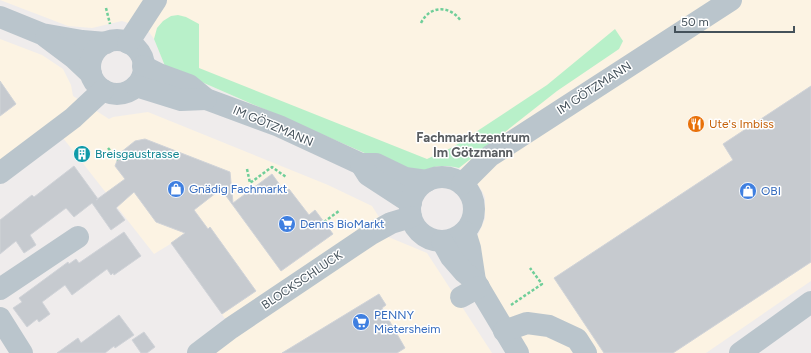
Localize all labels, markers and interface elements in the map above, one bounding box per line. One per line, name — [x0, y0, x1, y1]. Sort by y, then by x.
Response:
scale bar — [675, 8, 794, 34]
text: 50 m — [681, 15, 709, 29]
street label: IM GÖTZMANN — [554, 59, 634, 117]
street label: IM GÖTZMANN — [231, 103, 315, 149]
restaurant icon: Ute's Imbiss — [686, 114, 706, 134]
place label: Ute's Imbiss — [709, 117, 774, 131]
district label: Fachmarktzentrum Im Götzmann — [416, 130, 530, 160]
building icon: Breisgaustrasse — [72, 144, 92, 164]
place label: Breisgaustrasse — [95, 147, 180, 161]
shop icon: Gnädig Fachmarkt — [166, 179, 186, 199]
shop icon: OBI — [738, 181, 758, 201]
place label: Gnädig Fachmarkt — [189, 182, 288, 196]
place label: OBI — [761, 184, 781, 198]
supermarket icon: Denns BioMarkt — [277, 214, 297, 234]
place label: Denns BioMarkt — [300, 217, 385, 231]
street label: BLOCKSCHLUCK — [259, 247, 346, 312]
place label: PENNY Mietersheim — [374, 308, 440, 336]
supermarket icon: PENNY Mietersheim — [351, 312, 371, 332]

